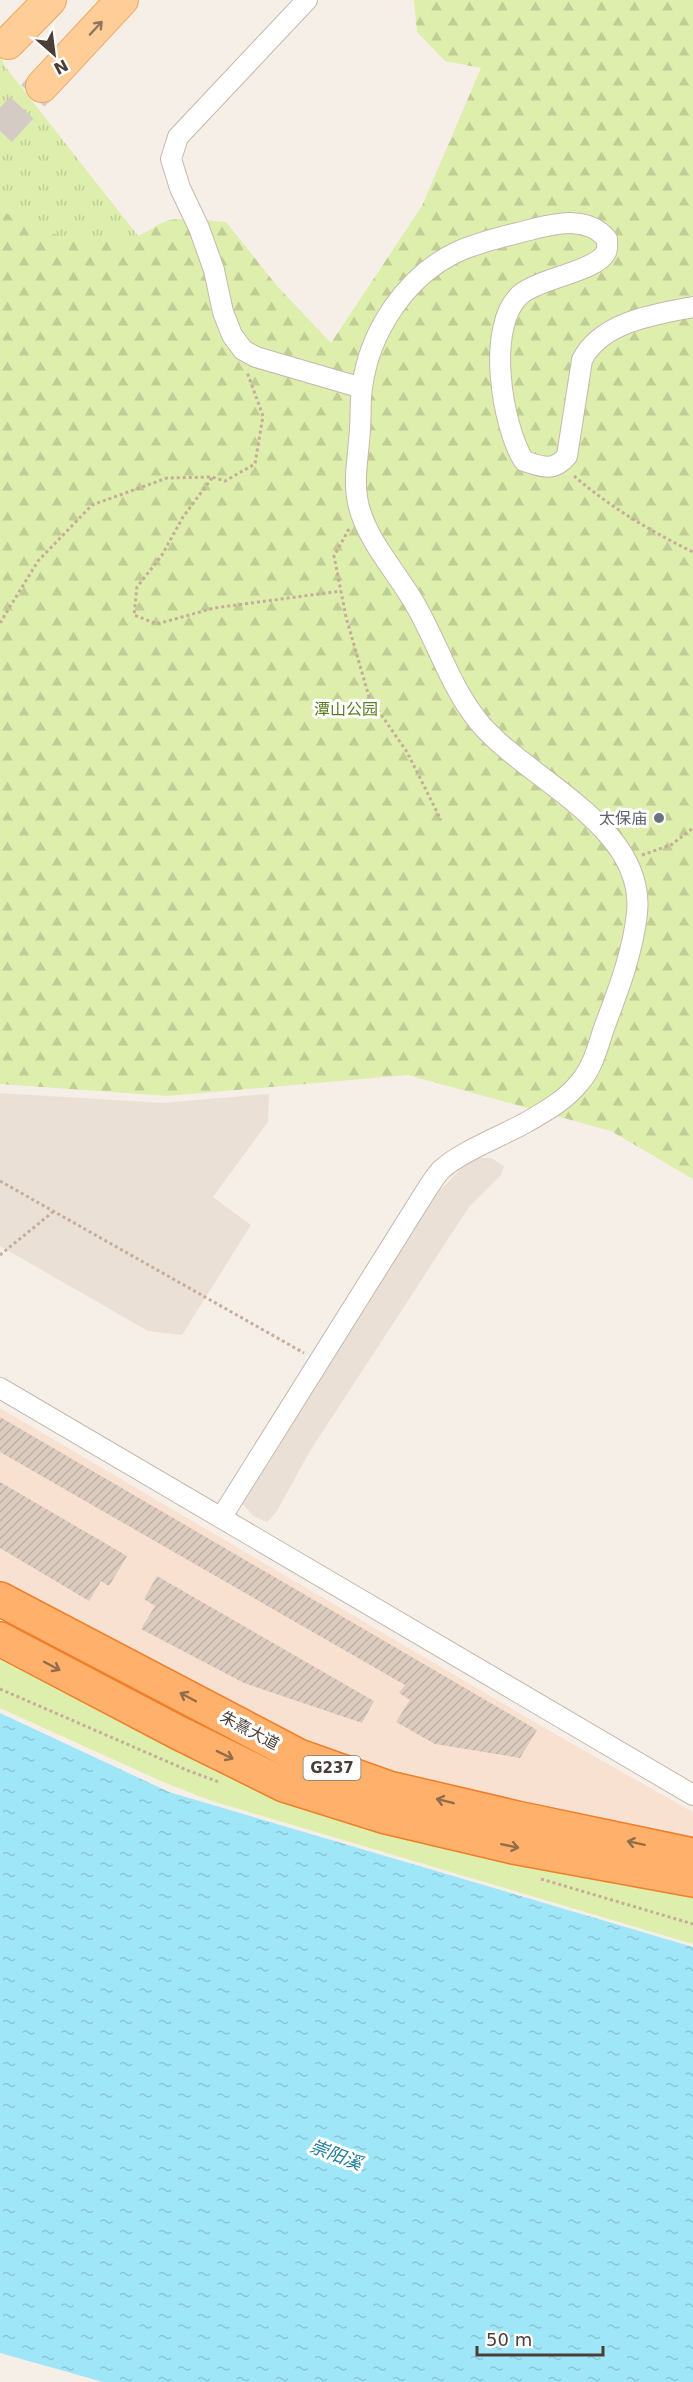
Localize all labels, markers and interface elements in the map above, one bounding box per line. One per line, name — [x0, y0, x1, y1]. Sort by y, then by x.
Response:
one-way arrow — [89, 20, 103, 35]
north arrow — [24, 24, 84, 84]
text: N — [50, 55, 71, 78]
park label: 潭山公园 — [314, 700, 378, 719]
place label: 太保庙 — [599, 809, 647, 828]
marker: 太保庙 — [652, 811, 666, 825]
one-way arrow — [42, 1661, 60, 1672]
one-way arrow — [180, 1691, 197, 1703]
street label: 朱熹大道 — [217, 1707, 282, 1754]
one-way arrow — [216, 1750, 234, 1762]
road number: G237 — [304, 1756, 360, 1780]
one-way arrow — [436, 1795, 455, 1807]
one-way arrow — [626, 1837, 646, 1848]
one-way arrow — [499, 1841, 519, 1852]
water label: 崇阳溪 — [307, 2135, 367, 2175]
scale bar — [477, 2319, 603, 2357]
text: 50 m — [486, 2329, 532, 2350]

